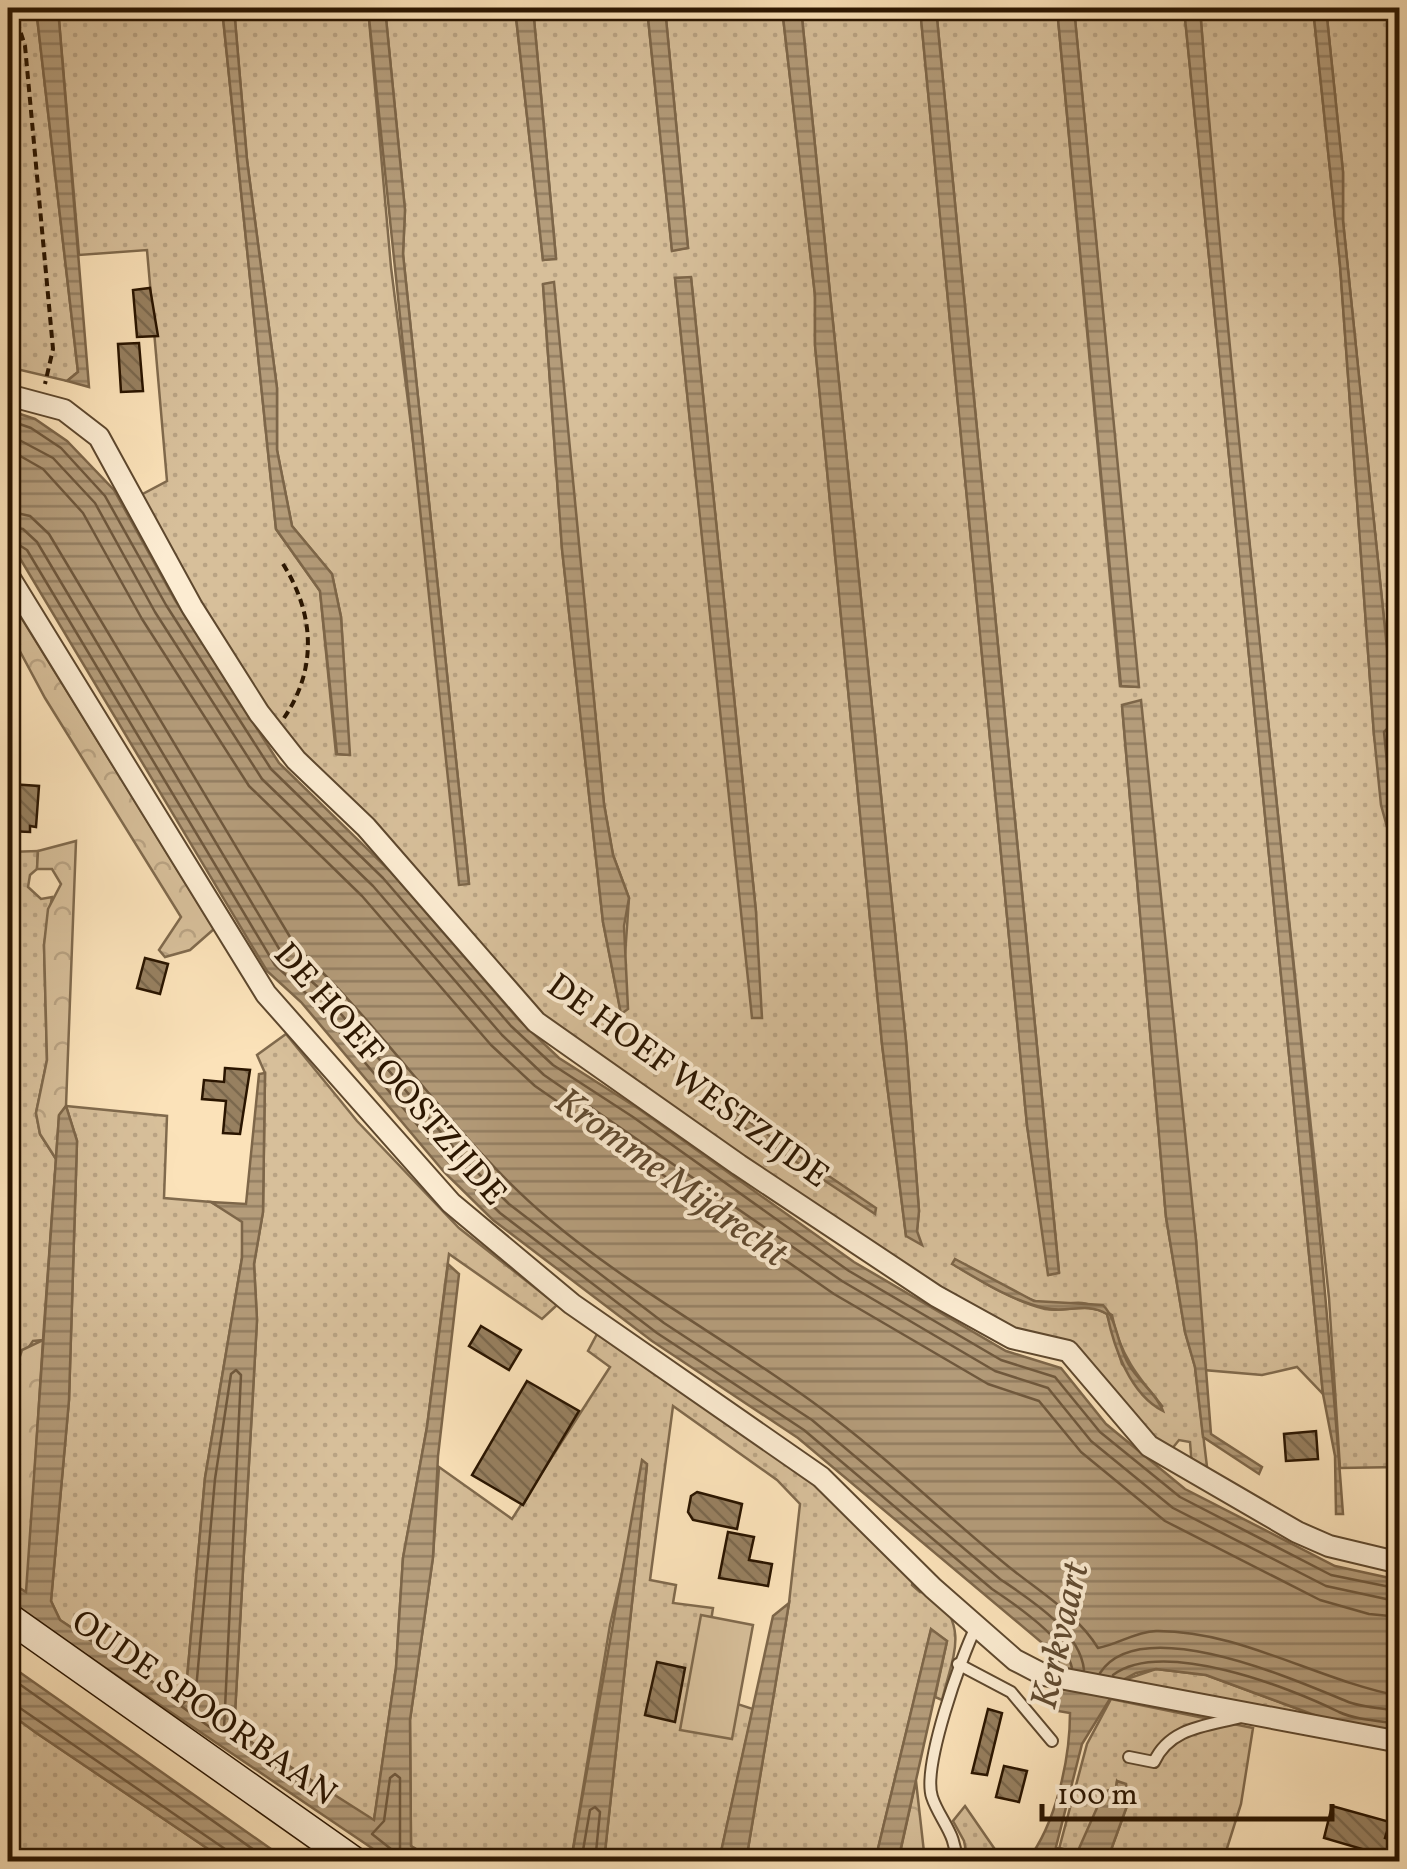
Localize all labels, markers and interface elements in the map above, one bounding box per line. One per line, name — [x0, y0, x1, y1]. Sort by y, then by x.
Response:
street label: DE HOEF OOSTZIJDE — [261, 933, 517, 1217]
street label: DE HOEF WESTZIJDE — [536, 963, 838, 1201]
water label: Kromme Mijdrecht — [543, 1077, 798, 1282]
water label: Kerkvaart — [1019, 1557, 1105, 1715]
street label: OUDE SPOORBAAN — [61, 1599, 345, 1819]
scale bar — [1042, 1759, 1332, 1821]
text: 100 m — [1057, 1775, 1138, 1817]

